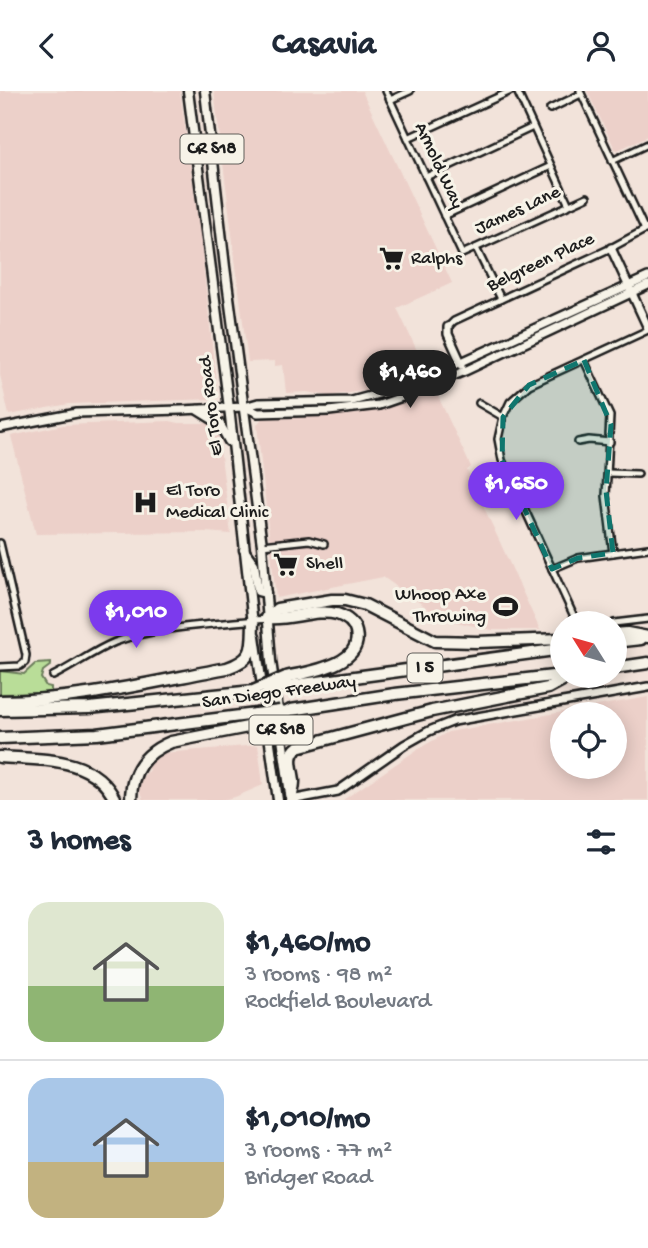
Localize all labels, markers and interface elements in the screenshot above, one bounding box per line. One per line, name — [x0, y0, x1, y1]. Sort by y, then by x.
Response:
icon: back — [28, 27, 66, 65]
text: Casavia — [272, 27, 376, 65]
icon: person — [582, 27, 620, 65]
street label: Arnold Way — [408, 119, 468, 213]
road number: CR S18 — [180, 135, 244, 163]
street label: James Lane — [472, 181, 565, 241]
street label: Belgreen Place — [483, 228, 599, 298]
supermarket icon: Ralphs — [377, 245, 405, 273]
place label: Ralphs — [411, 248, 463, 271]
pin: $1,460 — [353, 351, 467, 410]
street label: El Toro Road — [194, 353, 230, 457]
text: $1,460 — [379, 359, 441, 386]
pin: $1,650 — [459, 463, 573, 522]
text: $1,650 — [484, 471, 548, 498]
place label: El Toro Medical Clinic — [166, 480, 269, 525]
hospital icon: El Toro Medical Clinic — [132, 488, 160, 516]
supermarket icon: Shell — [272, 550, 300, 578]
place label: Shell — [306, 553, 343, 576]
place label: Whoop Axe Throwing — [395, 584, 486, 629]
pin: $1,010 — [79, 591, 193, 650]
sports icon: Whoop Axe Throwing — [492, 592, 520, 620]
text: $1,010 — [105, 599, 167, 626]
north arrow — [550, 611, 626, 688]
map controls — [550, 611, 627, 779]
road number: I 5 — [408, 653, 442, 683]
street label: San Diego Freeway — [201, 671, 358, 715]
button: locate — [550, 702, 627, 779]
road number: CR S18 — [250, 715, 312, 745]
icon: filters — [582, 823, 620, 861]
text: 3 homes — [28, 825, 130, 860]
text: $1,460/mo — [245, 927, 371, 962]
icon: home — [84, 930, 168, 1014]
text: 3 rooms · 98 m² — [245, 962, 392, 989]
text: Rockfield Boulevard — [245, 989, 431, 1016]
text: $1,010/mo — [245, 1103, 370, 1138]
icon: home — [84, 1106, 168, 1190]
text: 3 rooms · 77 m² — [245, 1138, 392, 1165]
text: Bridger Road — [245, 1165, 372, 1192]

